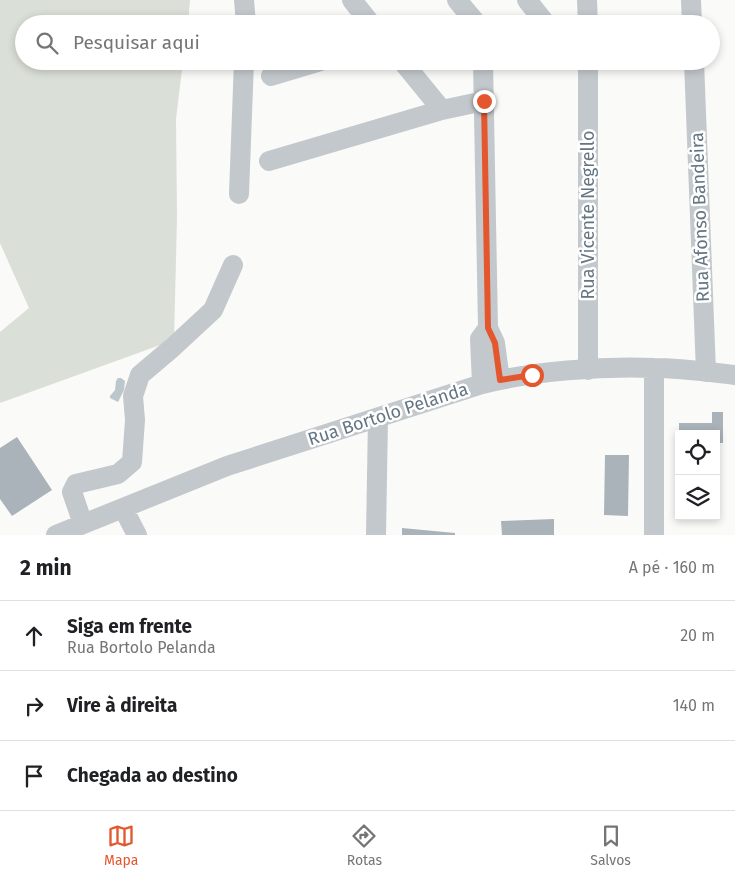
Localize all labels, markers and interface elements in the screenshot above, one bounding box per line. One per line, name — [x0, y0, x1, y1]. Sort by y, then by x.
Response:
search box — [15, 15, 720, 70]
icon: search — [33, 29, 61, 57]
text: Pesquisar aqui — [73, 31, 200, 54]
route end — [473, 90, 496, 113]
street label: Rua Vicente Negrello — [577, 130, 599, 300]
street label: Rua Afonso Bandeira — [686, 132, 714, 302]
route start — [521, 364, 544, 387]
street label: Rua Bortolo Pelanda — [305, 378, 471, 450]
map controls — [675, 430, 720, 520]
button: locate — [675, 430, 720, 475]
button: layers — [675, 475, 720, 520]
text: 2 min — [20, 555, 72, 581]
text: A pé · 160 m — [629, 558, 715, 577]
text: Siga em frente — [67, 615, 192, 638]
icon: ahead — [20, 622, 48, 650]
text: 20 m — [680, 626, 715, 645]
text: Rua Bortolo Pelanda — [67, 638, 216, 657]
icon: right — [20, 692, 48, 720]
text: Vire à direita — [67, 694, 177, 717]
text: 140 m — [673, 696, 715, 715]
icon: arrive — [20, 762, 48, 790]
text: Chegada ao destino — [67, 764, 238, 787]
tab: Mapa — [104, 822, 138, 869]
tab: Rotas — [347, 822, 382, 869]
tab: Salvos — [590, 822, 631, 869]

